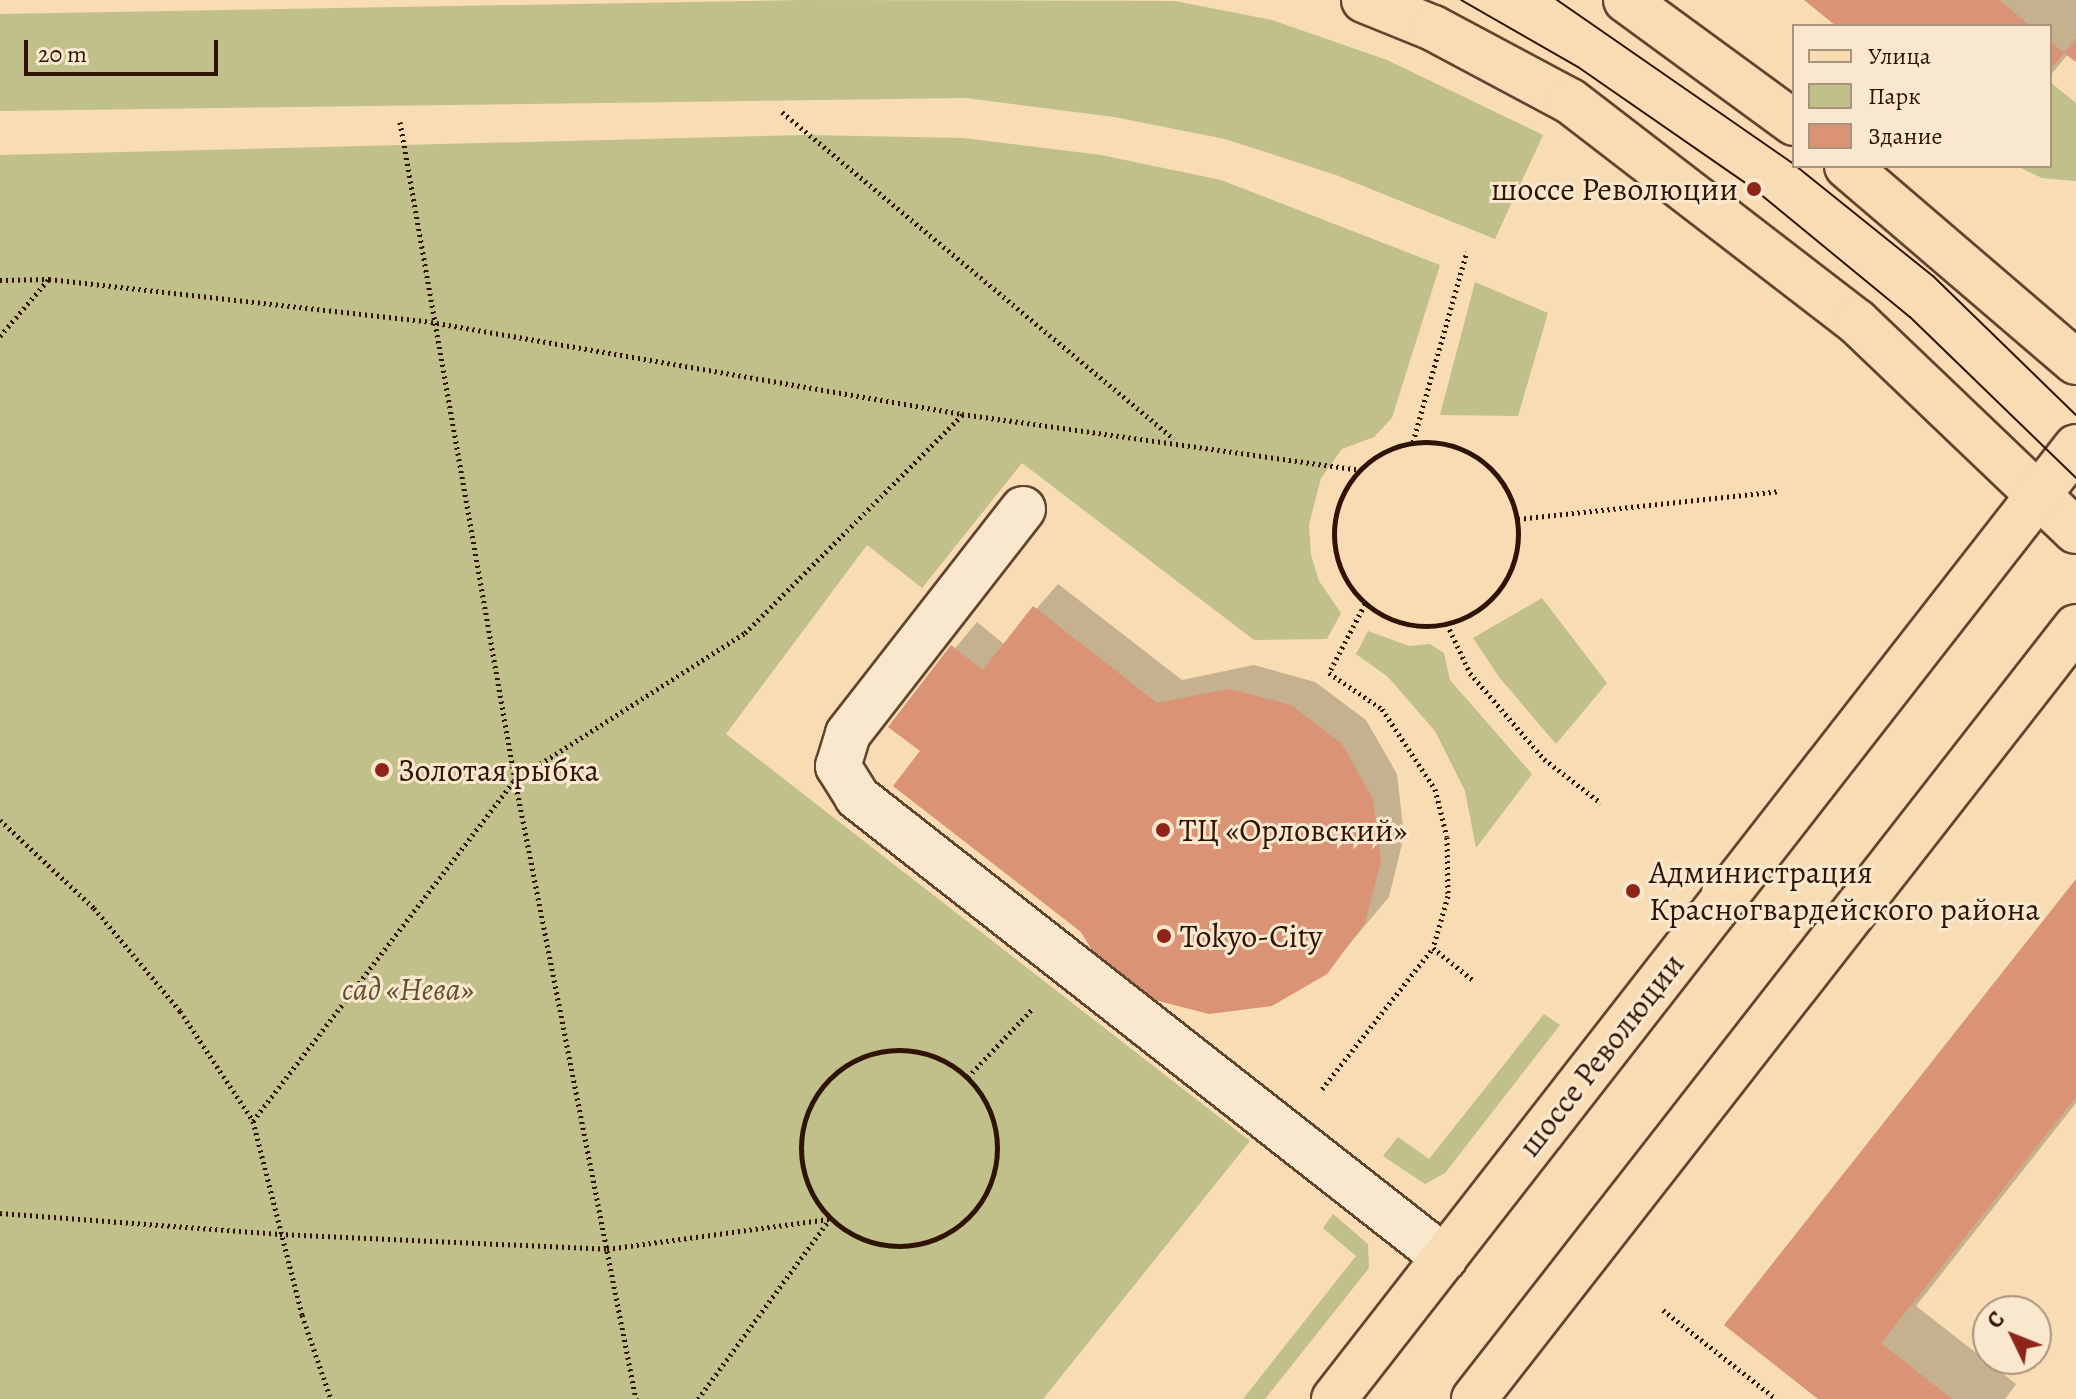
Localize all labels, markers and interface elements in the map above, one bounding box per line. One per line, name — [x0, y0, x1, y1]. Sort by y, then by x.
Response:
scale bar — [28, 24, 222, 74]
legend — [1792, 24, 2052, 168]
text: 20 m — [38, 38, 87, 70]
text: Улица — [1868, 40, 1931, 72]
text: Парк — [1868, 80, 1921, 112]
text: Здание — [1868, 120, 1943, 152]
place label: шоссе Революции — [1491, 170, 1738, 208]
marker: шоссе Революции — [1745, 180, 1763, 198]
place label: Золотая рыбка — [398, 751, 599, 789]
marker: Золотая рыбка — [373, 761, 391, 779]
place label: ТЦ «Орловский» — [1179, 811, 1407, 849]
marker: ТЦ «Орловский» — [1154, 821, 1172, 839]
place label: Администрация Красногвардейского района — [1649, 854, 2040, 929]
marker: Администрация Красногвардейского района — [1624, 882, 1642, 900]
place label: Tokyo-City — [1180, 917, 1322, 955]
marker: Tokyo-City — [1155, 927, 1173, 945]
street label: шоссе Революции — [1510, 946, 1692, 1164]
park label: сад «Нева» — [342, 970, 474, 1008]
north arrow — [1972, 1295, 2052, 1375]
text: С — [1980, 1305, 2012, 1335]

